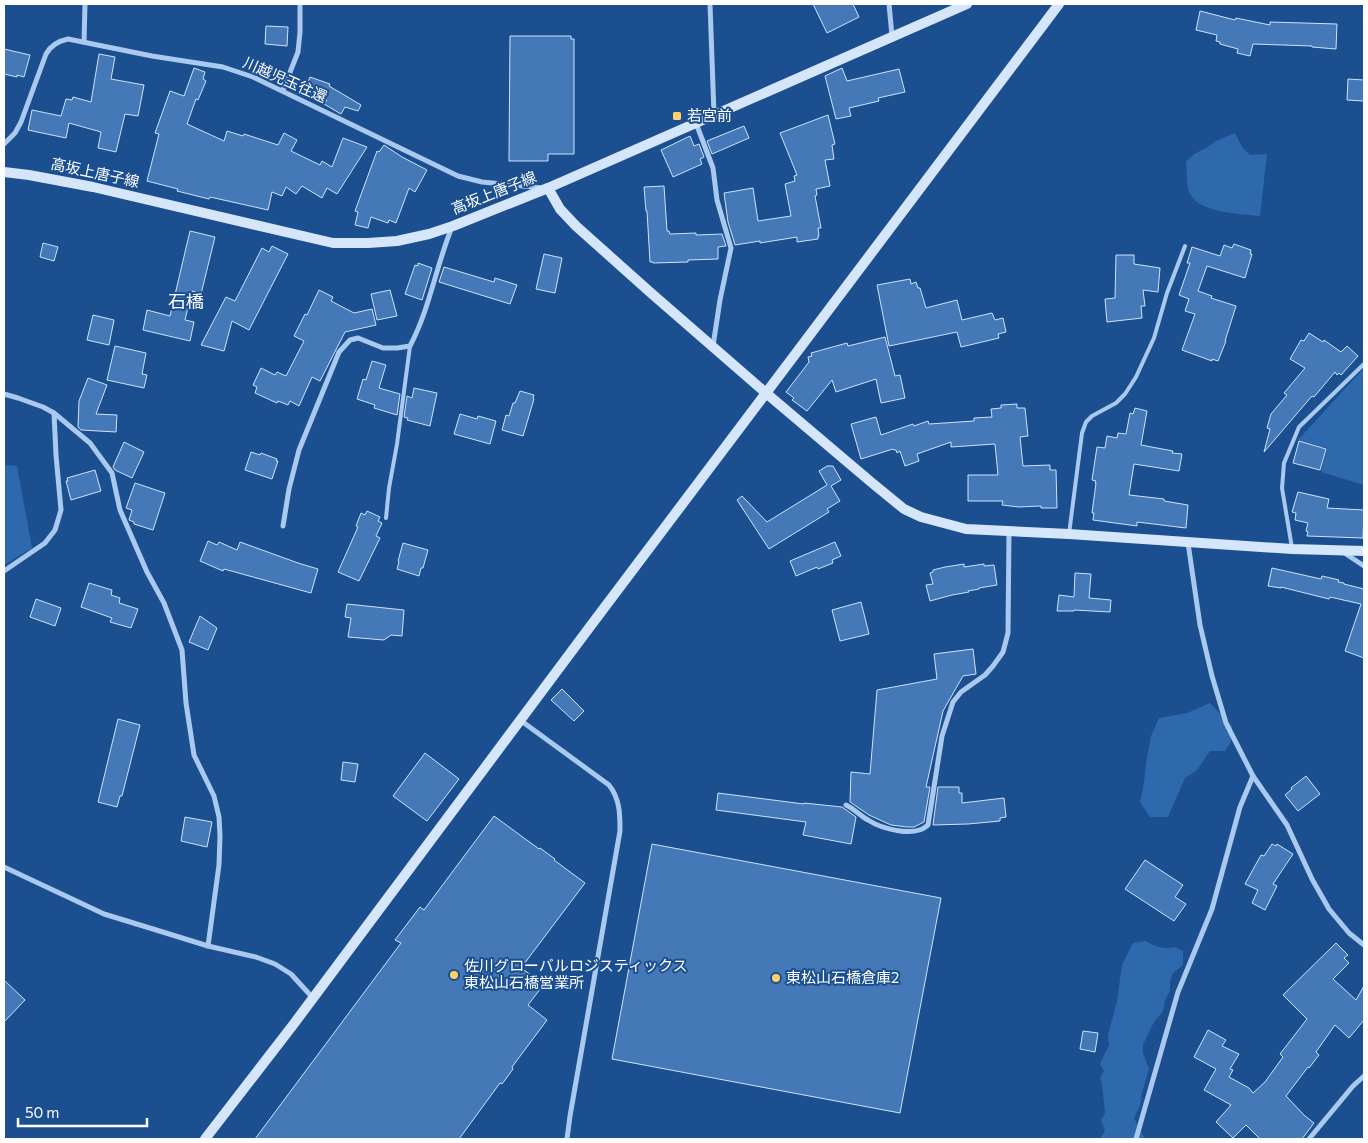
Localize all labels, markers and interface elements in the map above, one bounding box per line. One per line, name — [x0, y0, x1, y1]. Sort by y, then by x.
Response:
street label: 川越児玉往還 — [241, 53, 330, 106]
place label: 若宮前 — [687, 106, 732, 124]
marker: 若宮前 — [671, 110, 683, 122]
street label: 高坂上唐子線 — [49, 154, 141, 190]
street label: 高坂上唐子線 — [449, 167, 539, 217]
district label: 石橋 — [168, 290, 204, 312]
place label: 佐川グローバルロジスティックス 東松山石橋営業所 — [464, 956, 688, 991]
place label: 東松山石橋倉庫2 — [786, 968, 899, 986]
marker: 佐川グローバルロジスティックス 東松山石橋営業所 — [448, 969, 460, 981]
marker: 東松山石橋倉庫2 — [770, 972, 782, 984]
scale bar — [18, 1096, 146, 1128]
text: 50 m — [25, 1103, 59, 1121]

